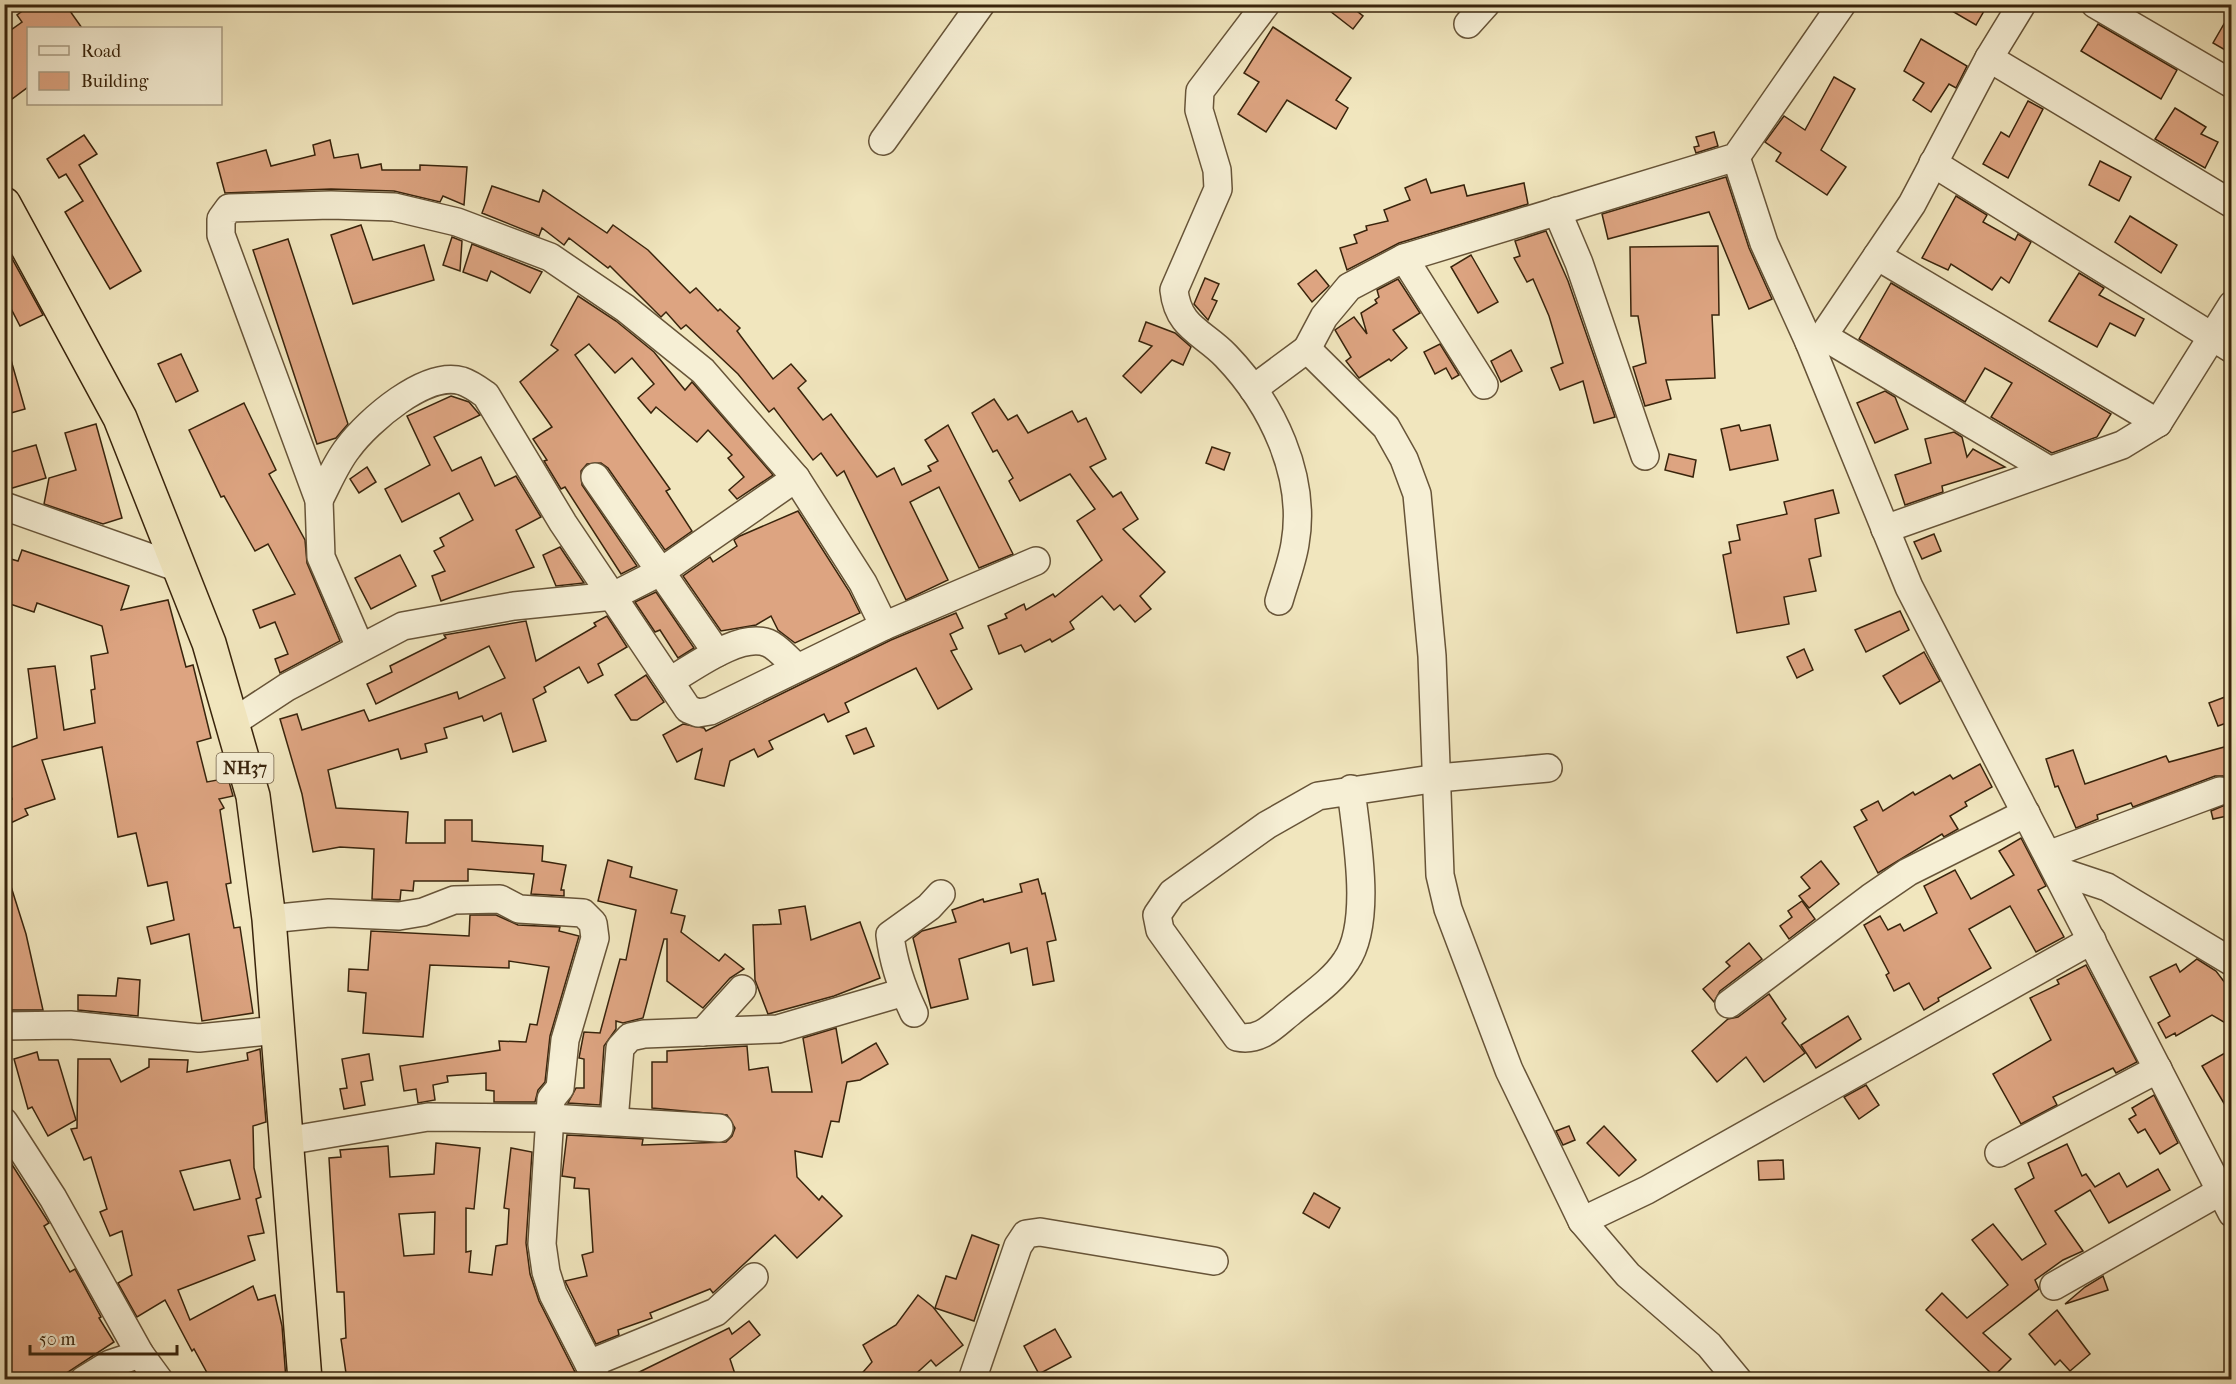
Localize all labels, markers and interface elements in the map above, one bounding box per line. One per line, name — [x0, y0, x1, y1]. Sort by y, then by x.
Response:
legend — [27, 27, 222, 105]
text: Road — [81, 41, 121, 62]
text: Building — [81, 71, 149, 92]
road number: NH37 — [216, 753, 274, 783]
scale bar — [30, 1318, 177, 1356]
text: 50 m — [39, 1329, 76, 1350]

